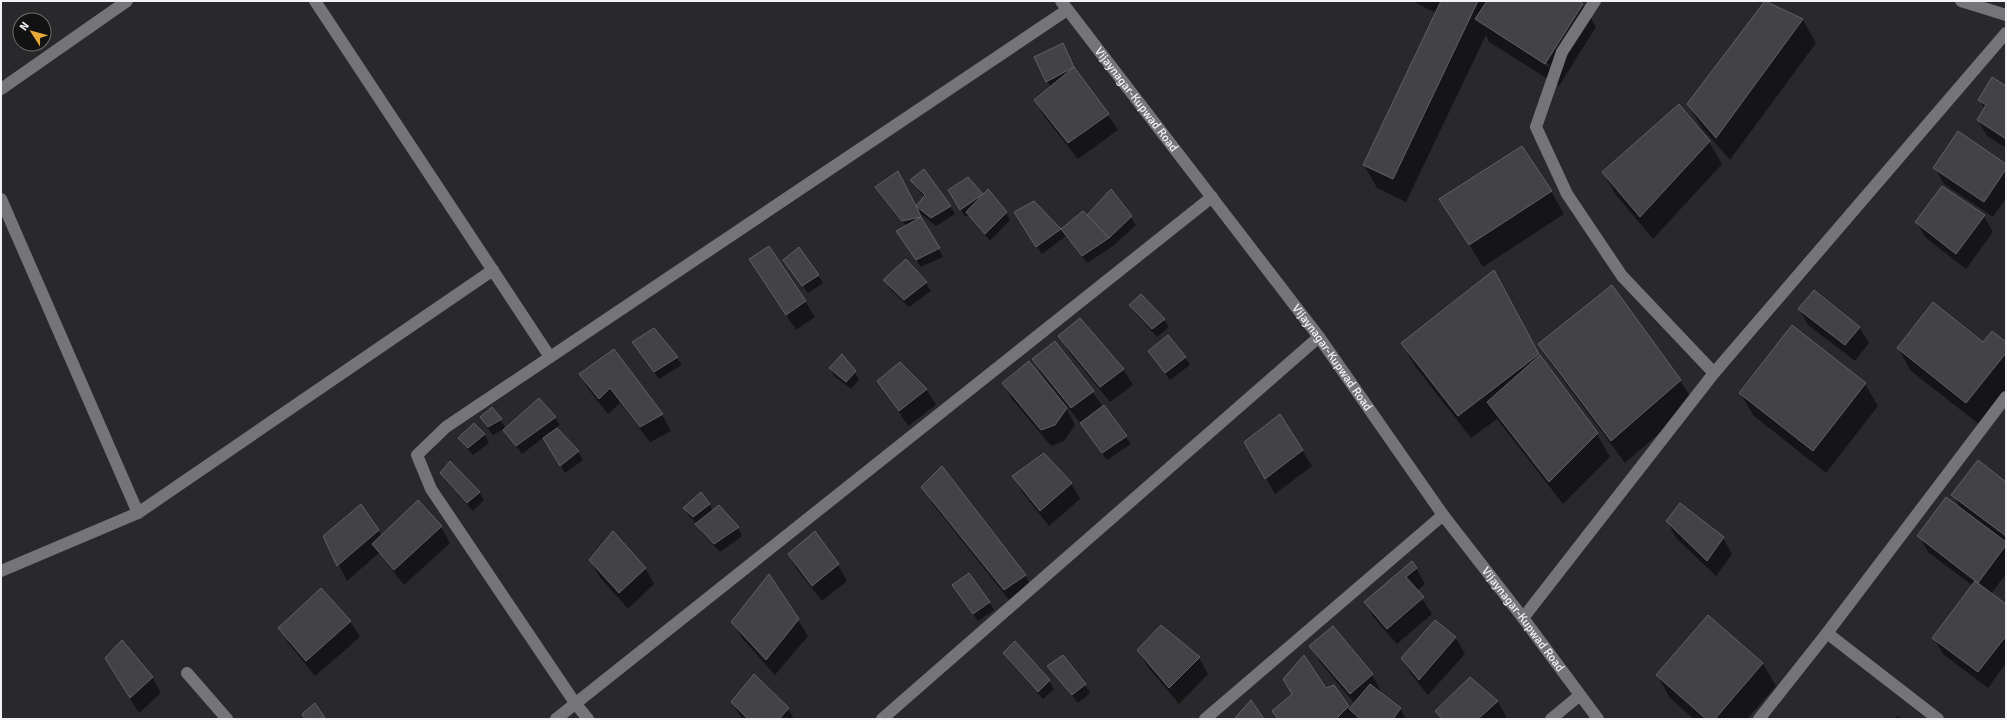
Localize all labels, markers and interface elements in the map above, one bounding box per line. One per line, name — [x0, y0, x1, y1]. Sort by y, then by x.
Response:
north arrow — [12, 12, 52, 52]
text: N — [17, 19, 32, 33]
street label: Vijaynagar-Kupwad Road — [1091, 44, 1181, 155]
street label: Vijaynagar-Kupwad Road — [1289, 301, 1375, 414]
street label: Vijaynagar-Kupwad Road — [1478, 564, 1567, 675]

